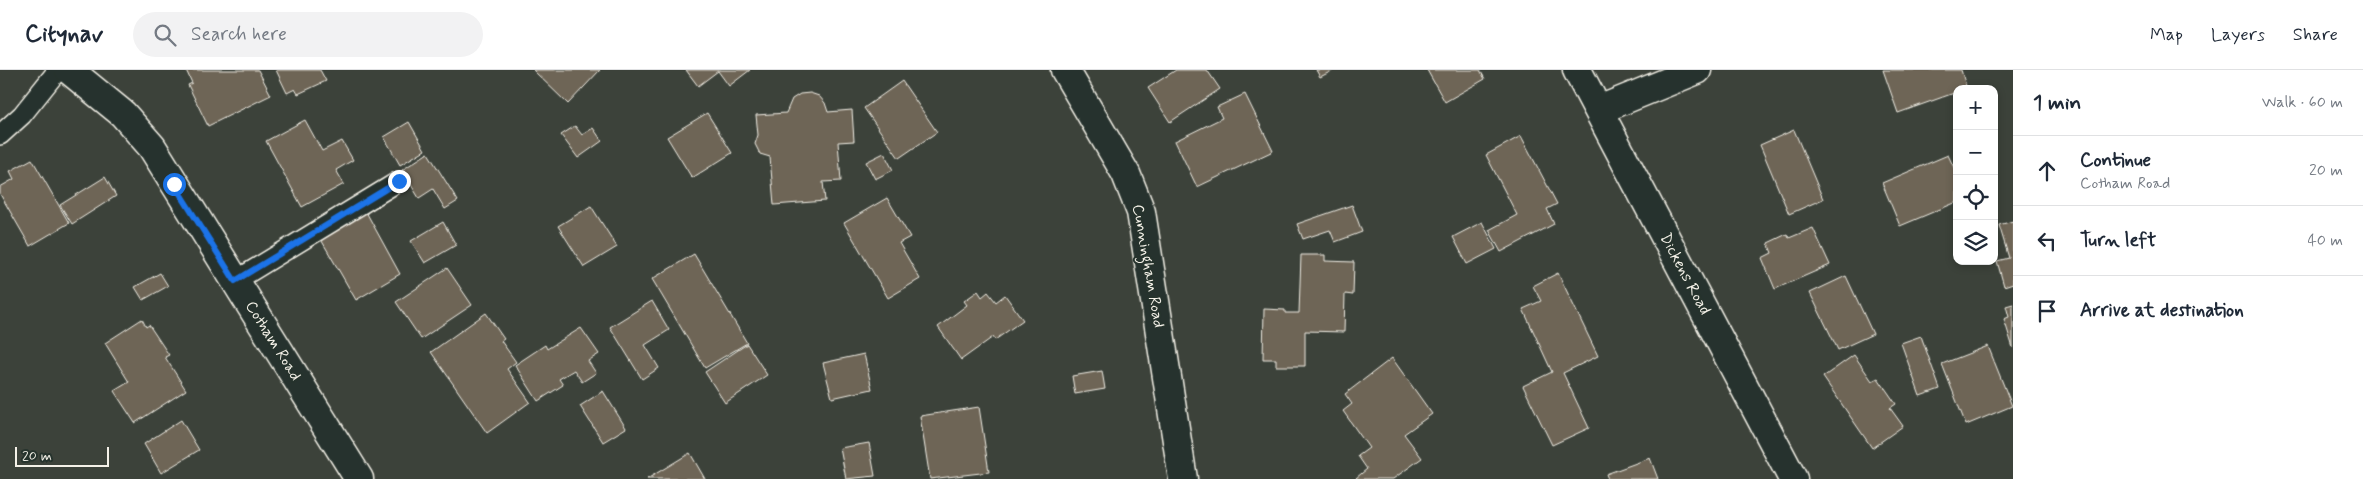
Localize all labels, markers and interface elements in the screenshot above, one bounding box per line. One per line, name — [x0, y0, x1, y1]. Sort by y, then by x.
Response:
search box — [133, 12, 483, 57]
text: Citynav — [25, 19, 103, 50]
icon: search — [151, 21, 179, 49]
text: Search here — [191, 22, 287, 47]
text: Map — [2150, 23, 2183, 47]
text: Layers — [2211, 23, 2265, 47]
text: Share — [2293, 23, 2338, 47]
map controls — [1953, 85, 1998, 265]
button: + — [1953, 85, 1998, 130]
text: 1 min — [2033, 89, 2081, 117]
text: Walk · 60 m — [2262, 92, 2343, 113]
button: − — [1953, 130, 1998, 175]
text: Continue — [2080, 148, 2151, 173]
icon: ahead — [2033, 157, 2061, 185]
text: 20 m — [2309, 160, 2343, 181]
route end — [388, 170, 411, 193]
route start — [163, 173, 186, 196]
text: Cotham Road — [2080, 173, 2170, 194]
button: locate — [1953, 175, 1998, 220]
street label: Cunningham Road — [1126, 203, 1169, 330]
button: layers — [1953, 220, 1998, 265]
icon: left — [2033, 227, 2061, 255]
text: Turn left — [2080, 228, 2156, 253]
street label: Dickens Road — [1655, 229, 1715, 319]
text: 40 m — [2307, 230, 2343, 251]
street label: Cotham Road — [240, 297, 306, 385]
icon: arrive — [2033, 297, 2061, 325]
text: Arrive at destination — [2080, 298, 2244, 323]
scale bar — [15, 444, 109, 467]
text: 20 m — [22, 447, 52, 465]

